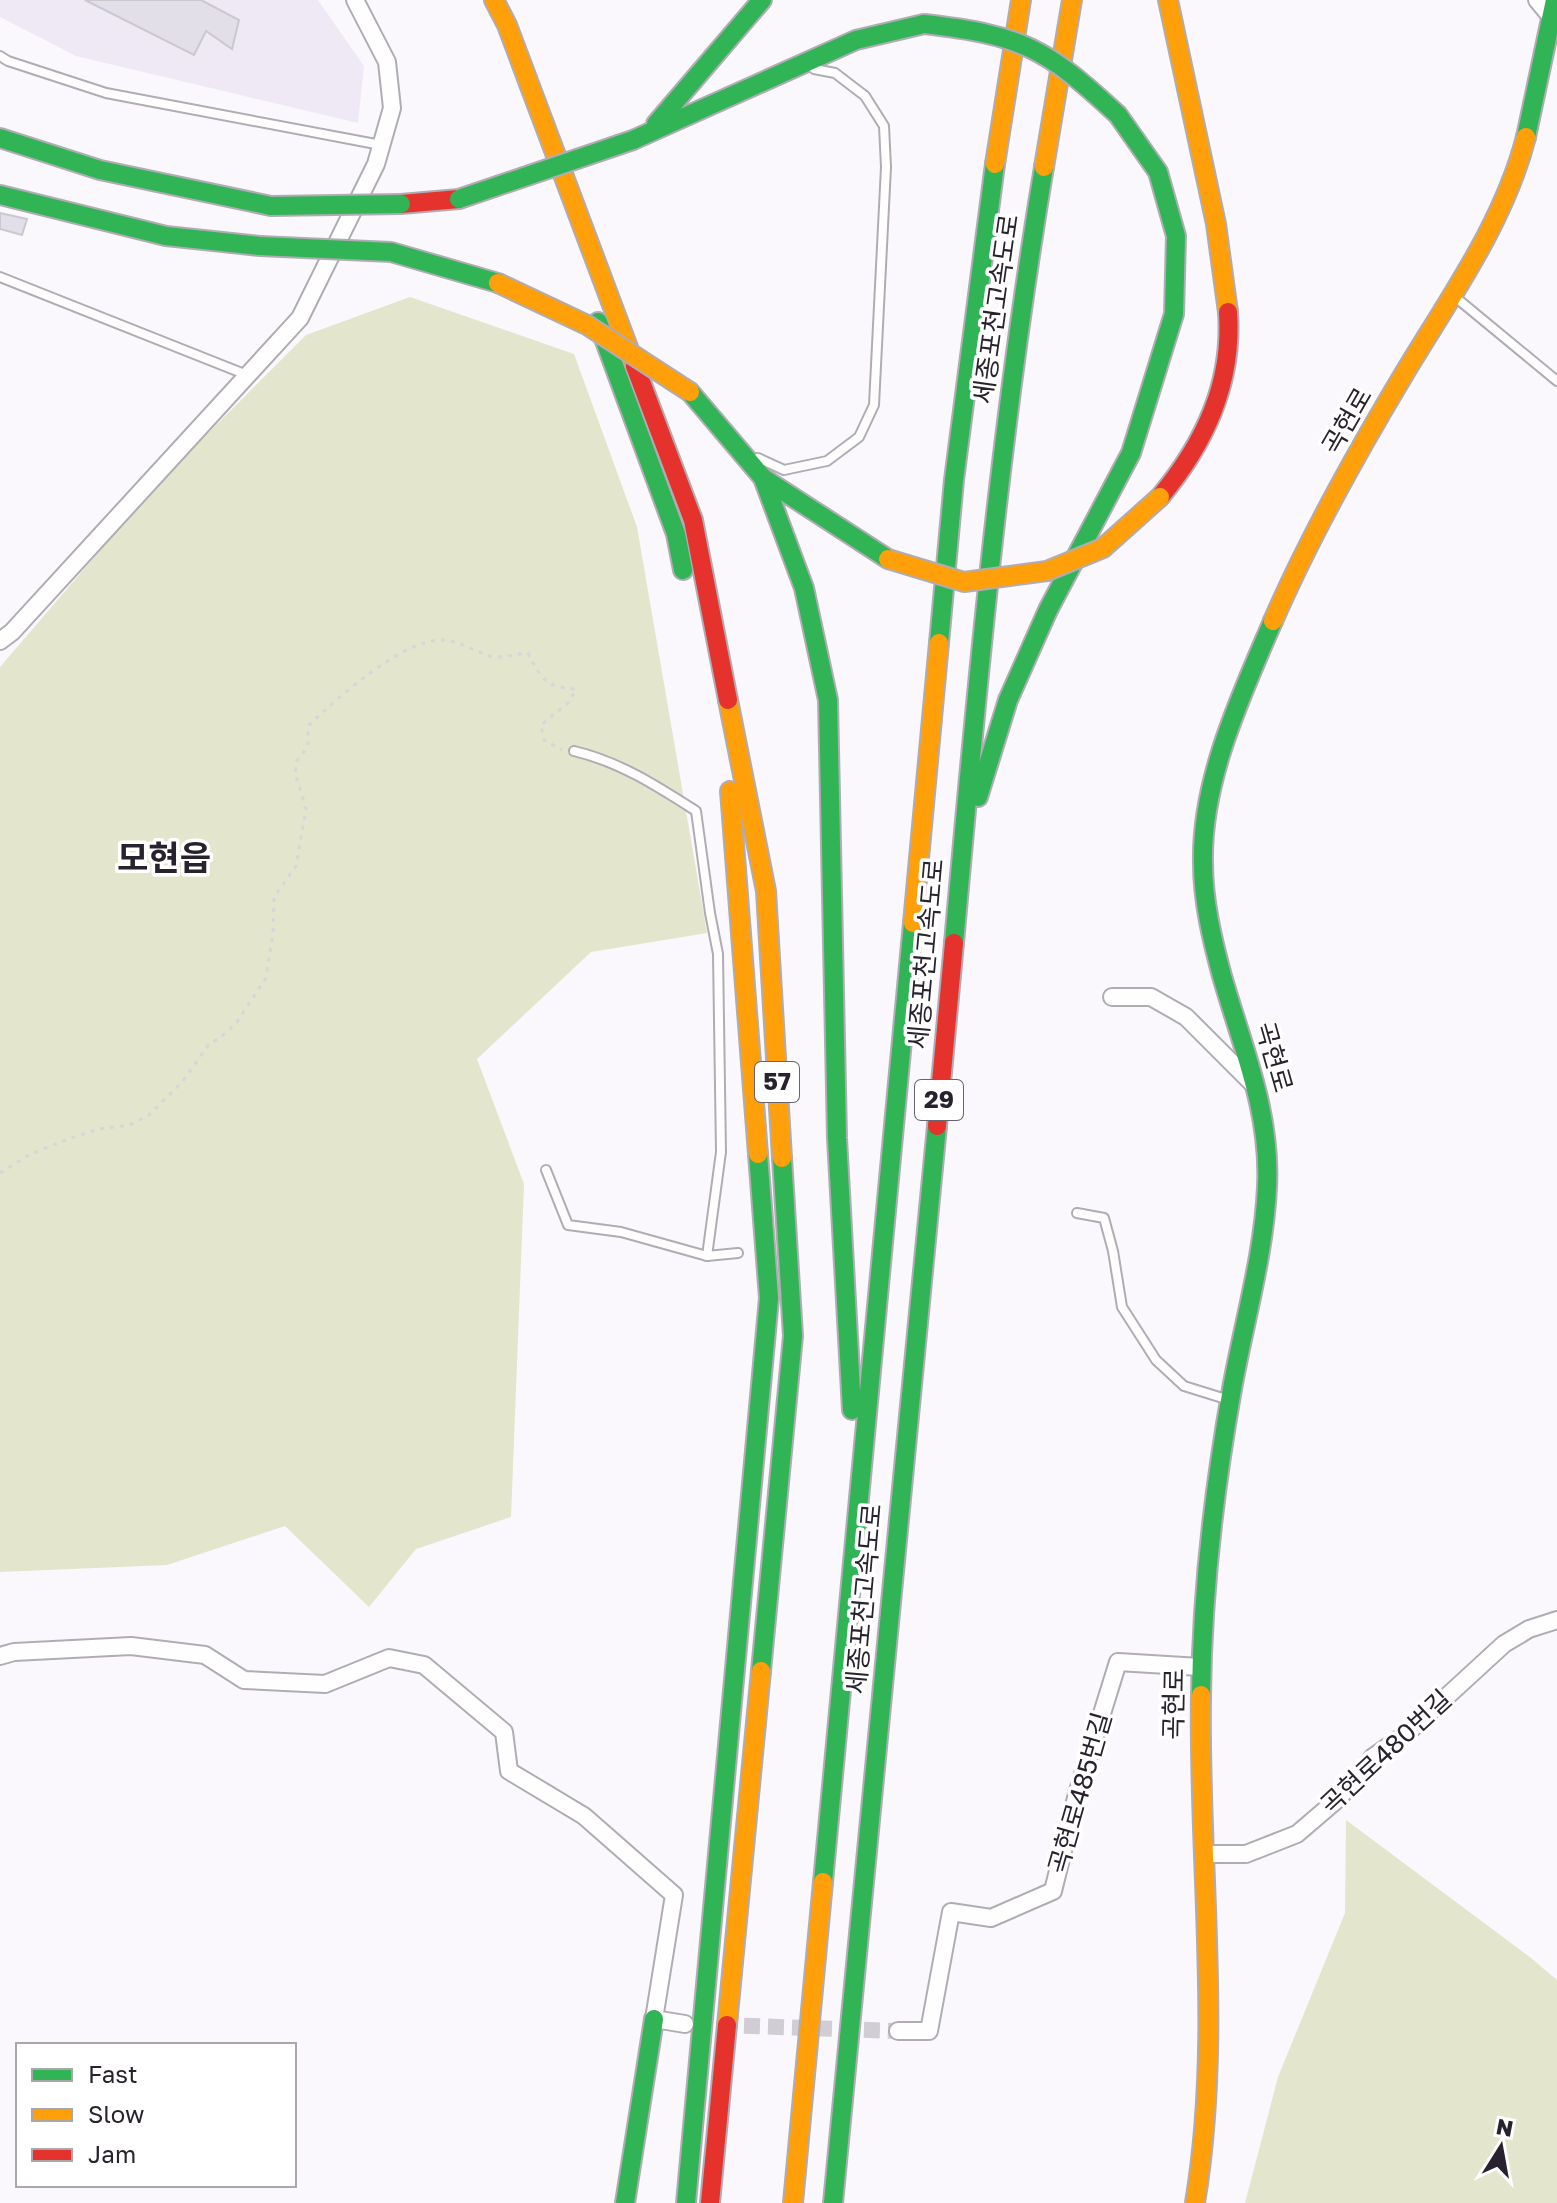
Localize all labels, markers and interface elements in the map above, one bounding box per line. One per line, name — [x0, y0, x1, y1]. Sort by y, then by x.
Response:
street label: 세종포천고속도로 — [967, 212, 1024, 406]
street label: 곡현로 — [1315, 382, 1378, 460]
district label: 모현읍 — [117, 837, 211, 877]
street label: 세종포천고속도로 — [902, 857, 949, 1051]
street label: 곡현로 — [1250, 1018, 1299, 1096]
road number: 57 — [755, 1062, 799, 1102]
road number: 29 — [915, 1080, 963, 1120]
street label: 세종포천고속도로 — [840, 1502, 887, 1696]
street label: 곡현로 — [1157, 1668, 1190, 1740]
street label: 곡현로480번길 — [1314, 1683, 1457, 1820]
street label: 곡현로485번길 — [1042, 1709, 1117, 1877]
legend — [16, 2043, 296, 2187]
text: Fast — [88, 2059, 138, 2088]
text: Slow — [88, 2099, 144, 2128]
north arrow — [1461, 2107, 1541, 2187]
text: N — [1494, 2112, 1516, 2142]
text: Jam — [88, 2139, 136, 2168]

